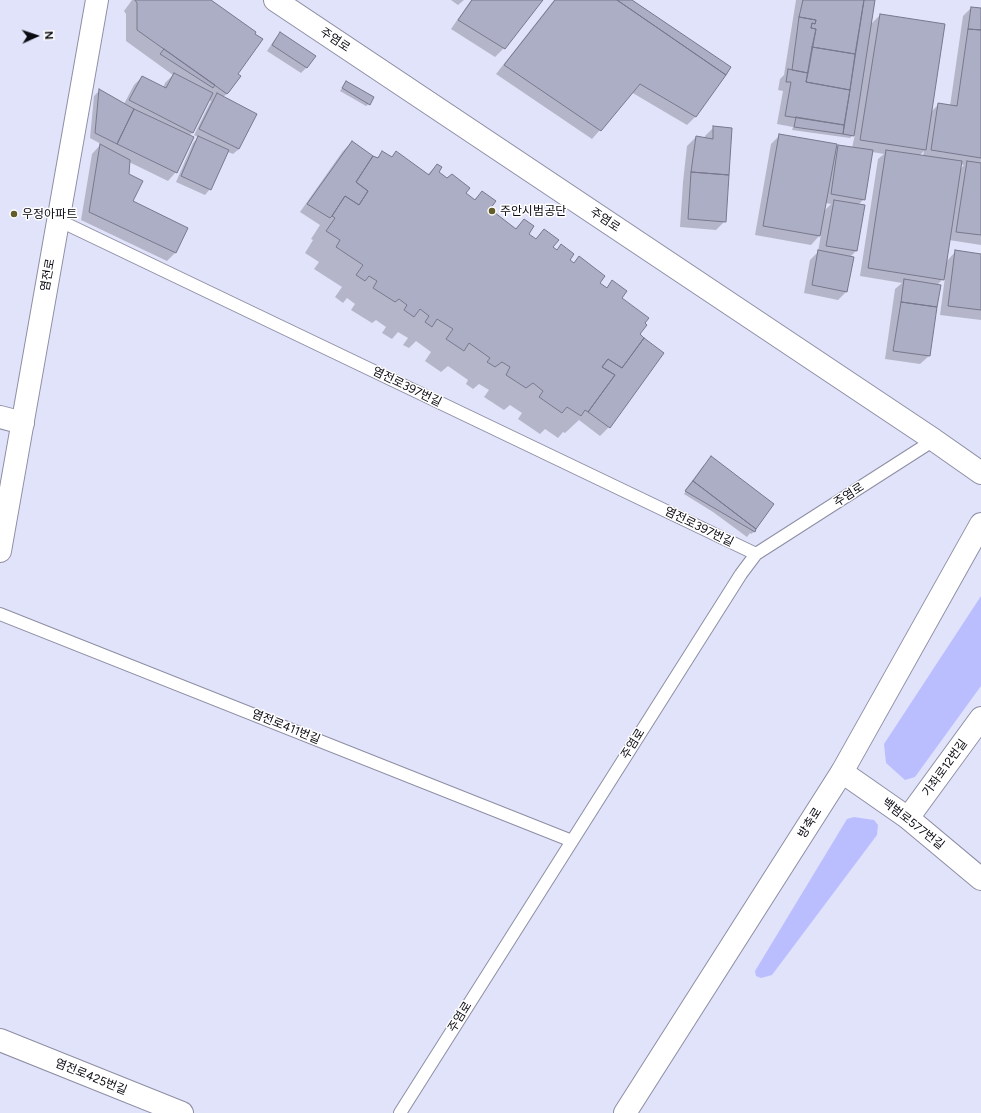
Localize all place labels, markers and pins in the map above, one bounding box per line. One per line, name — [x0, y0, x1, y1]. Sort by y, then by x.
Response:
place label: 주안시범공단 — [500, 204, 566, 218]
marker: 주안시범공단 — [487, 206, 497, 216]
place label: 우정아파트 — [22, 207, 77, 221]
marker: 우정아파트 — [9, 209, 19, 219]

